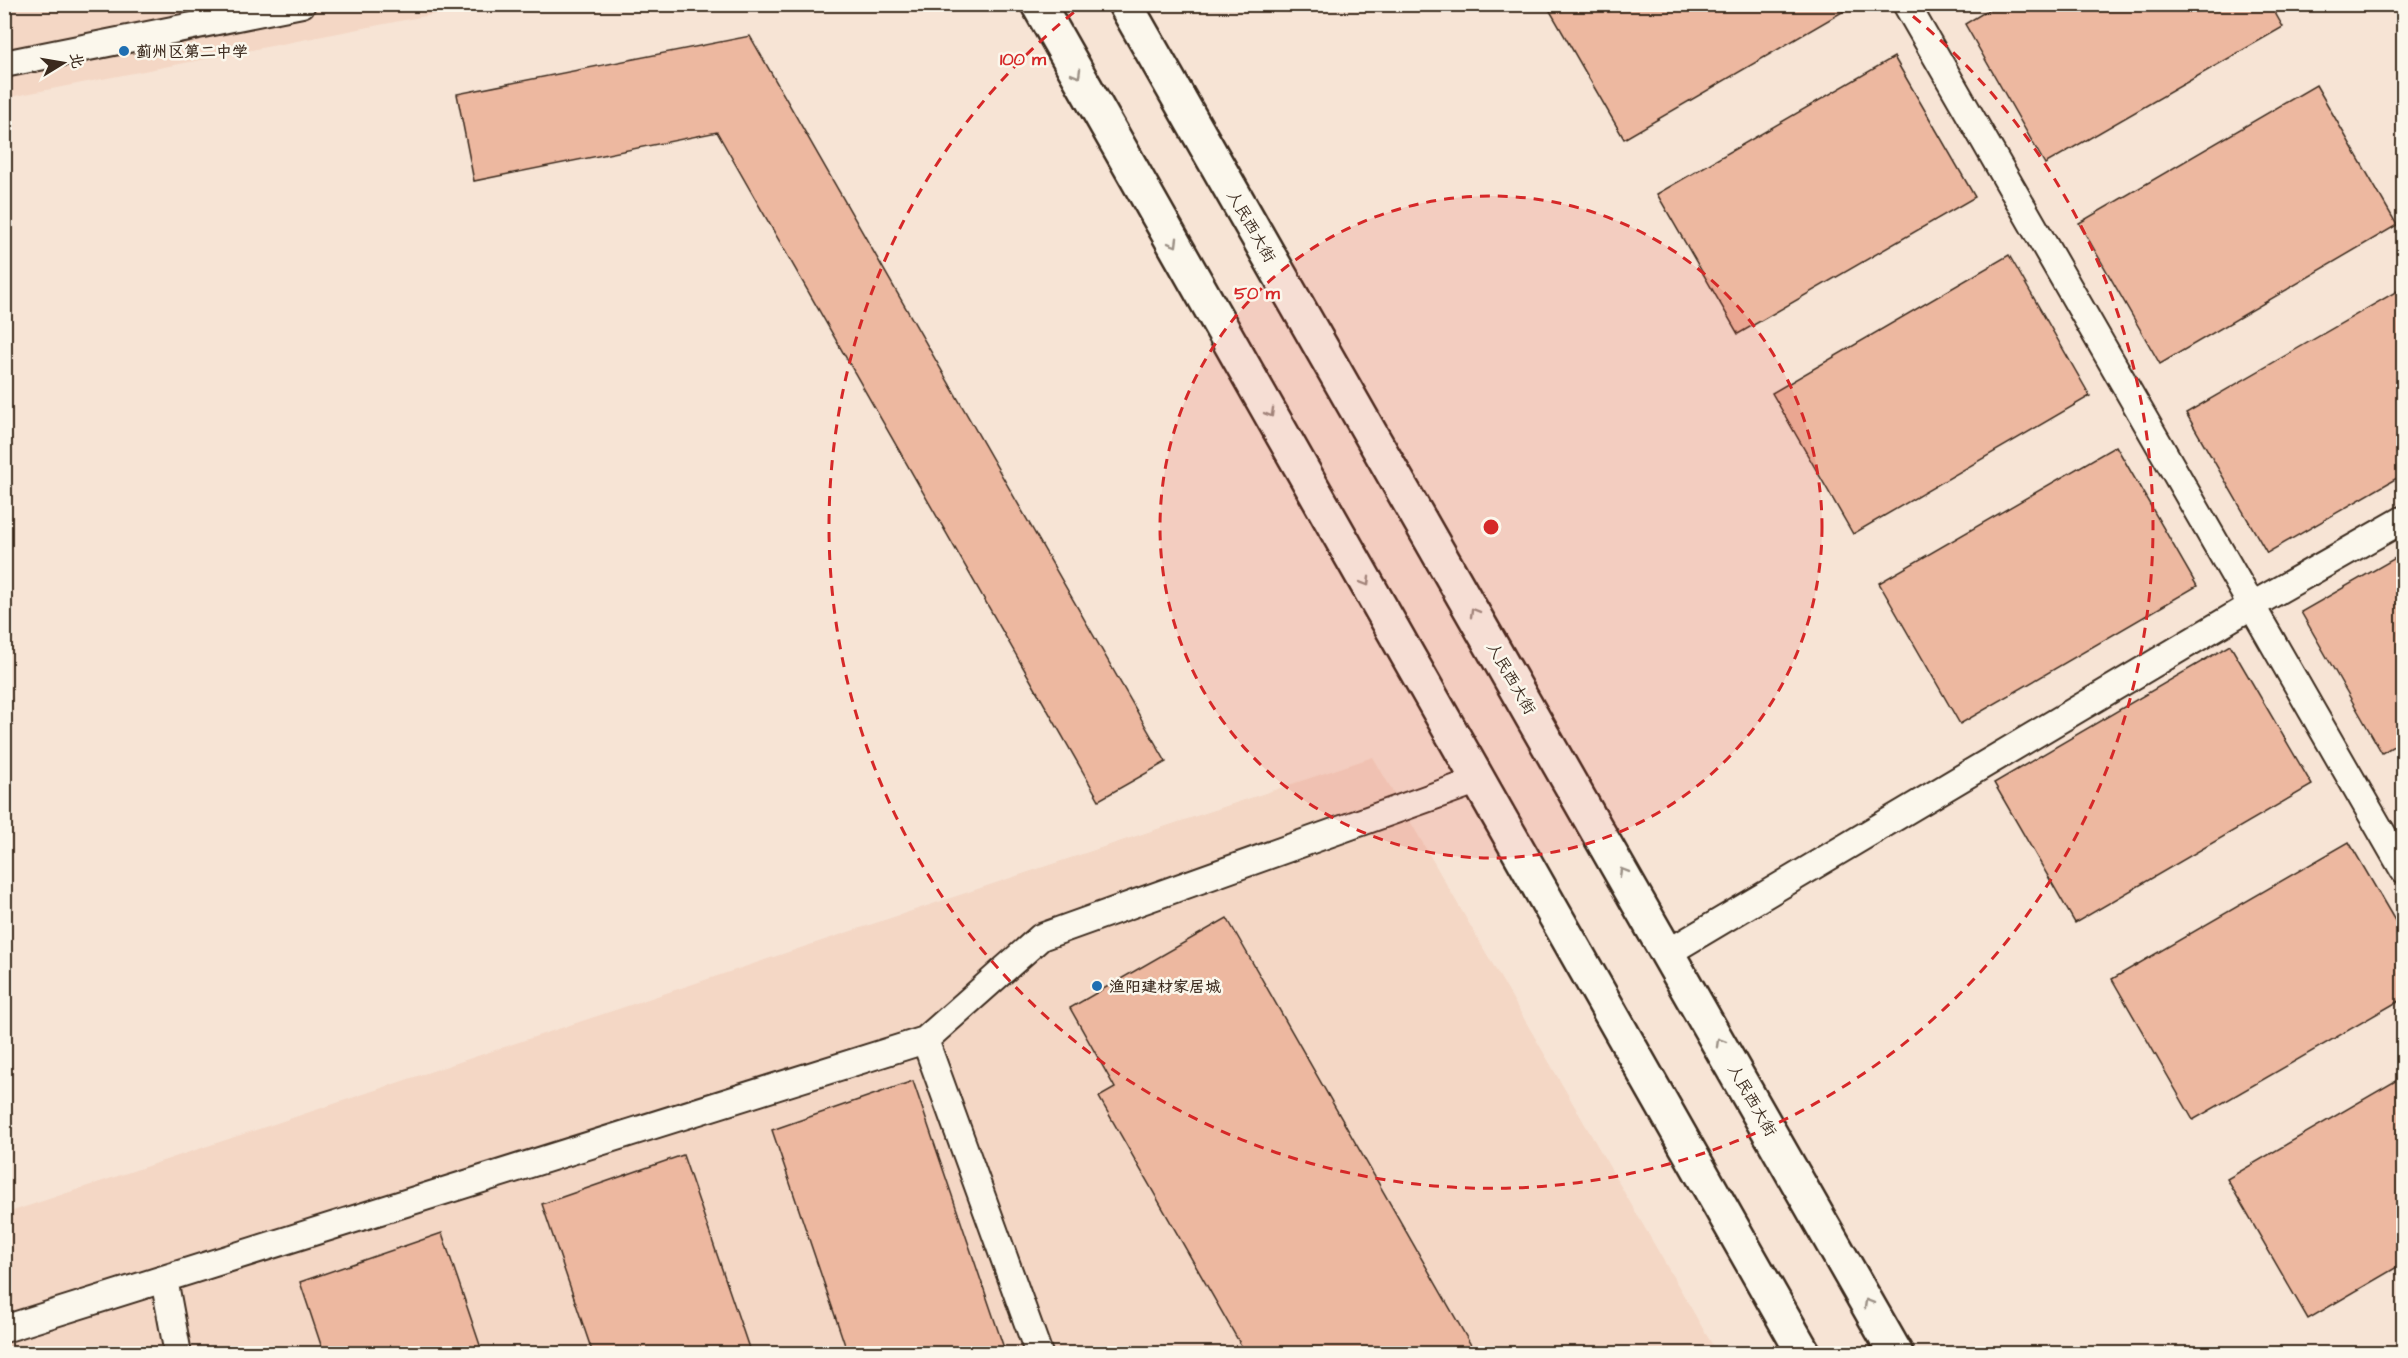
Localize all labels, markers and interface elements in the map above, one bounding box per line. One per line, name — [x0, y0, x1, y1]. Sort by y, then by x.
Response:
north arrow — [33, 33, 93, 93]
place label: 蓟州区第二中学 — [136, 41, 248, 63]
marker: 蓟州区第二中学 — [117, 44, 131, 58]
text: 100 m — [1000, 47, 1047, 72]
text: 北 — [64, 50, 89, 70]
one-way arrow — [1070, 67, 1081, 78]
street label: 人民西大街 — [1222, 186, 1281, 267]
one-way arrow — [1166, 237, 1178, 247]
text: 50 m — [1234, 281, 1281, 306]
one-way arrow — [1263, 406, 1274, 417]
centre of rings — [1481, 517, 1501, 537]
one-way arrow — [1359, 576, 1371, 586]
one-way arrow — [1470, 608, 1481, 618]
street label: 人民西大街 — [1482, 638, 1541, 719]
one-way arrow — [1619, 868, 1630, 878]
place label: 渔阳建材家居城 — [1109, 976, 1221, 998]
marker: 渔阳建材家居城 — [1090, 979, 1104, 993]
one-way arrow — [1715, 1037, 1727, 1048]
street label: 人民西大街 — [1723, 1060, 1782, 1141]
one-way arrow — [1863, 1298, 1875, 1309]

